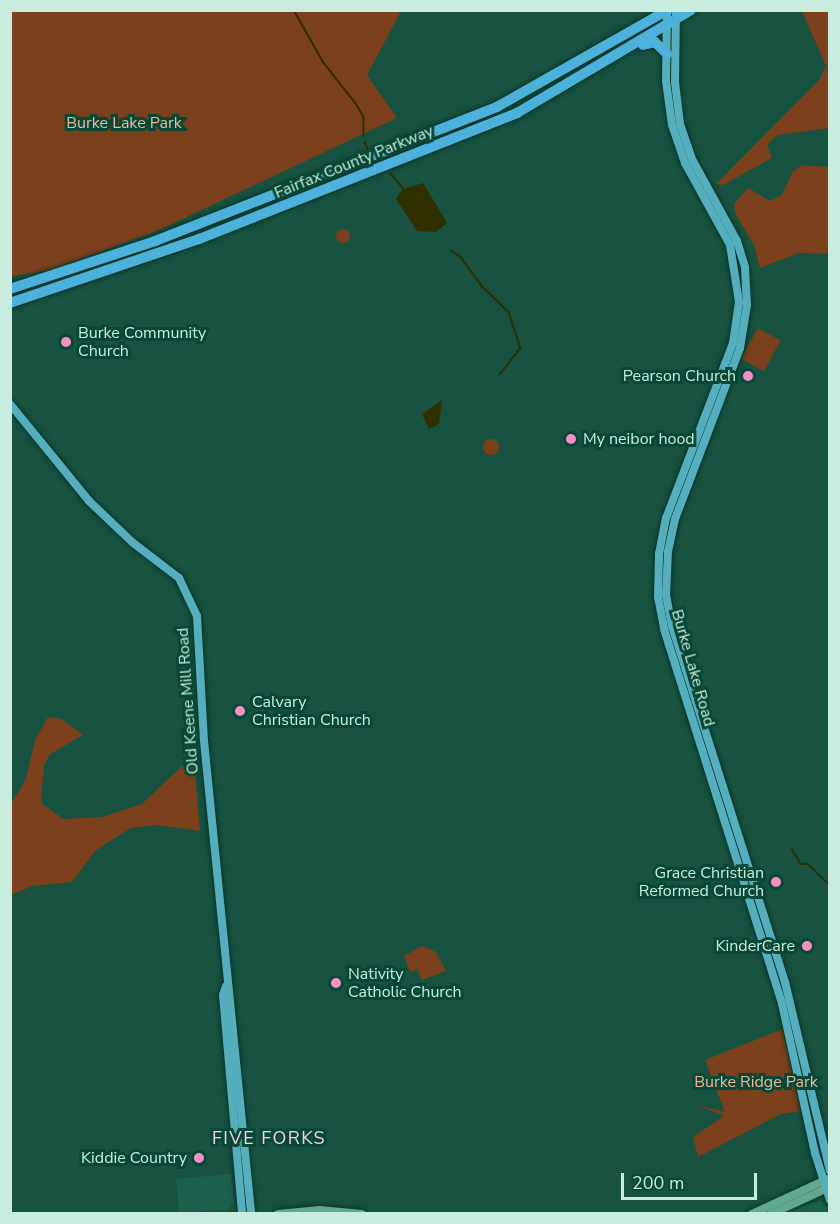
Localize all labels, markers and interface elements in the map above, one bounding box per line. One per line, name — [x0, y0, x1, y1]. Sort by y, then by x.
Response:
park label: Burke Lake Park — [66, 113, 182, 133]
street label: Fairfax County Parkway — [272, 121, 436, 203]
place label: Burke Community Church — [78, 323, 206, 361]
marker: Burke Community Church — [59, 335, 73, 349]
place label: Pearson Church — [623, 366, 736, 386]
marker: Pearson Church — [741, 369, 755, 383]
place label: My neibor hood — [583, 429, 695, 449]
marker: My neibor hood — [564, 432, 578, 446]
street label: Burke Lake Road — [667, 607, 719, 729]
street label: Old Keene Mill Road — [173, 627, 203, 775]
place label: Calvary Christian Church — [252, 692, 371, 730]
marker: Calvary Christian Church — [233, 704, 247, 718]
place label: Grace Christian Reformed Church — [639, 863, 764, 901]
marker: Grace Christian Reformed Church — [769, 875, 783, 889]
place label: KinderCare — [716, 936, 795, 956]
marker: KinderCare — [800, 939, 814, 953]
place label: Nativity Catholic Church — [348, 964, 461, 1002]
marker: Nativity Catholic Church — [329, 976, 343, 990]
park label: Burke Ridge Park — [694, 1072, 818, 1092]
district label: FIVE FORKS — [212, 1127, 326, 1149]
place label: Kiddie Country — [81, 1148, 187, 1168]
marker: Kiddie Country — [192, 1151, 206, 1165]
scale bar — [624, 1161, 760, 1199]
text: 200 m — [632, 1171, 684, 1195]

